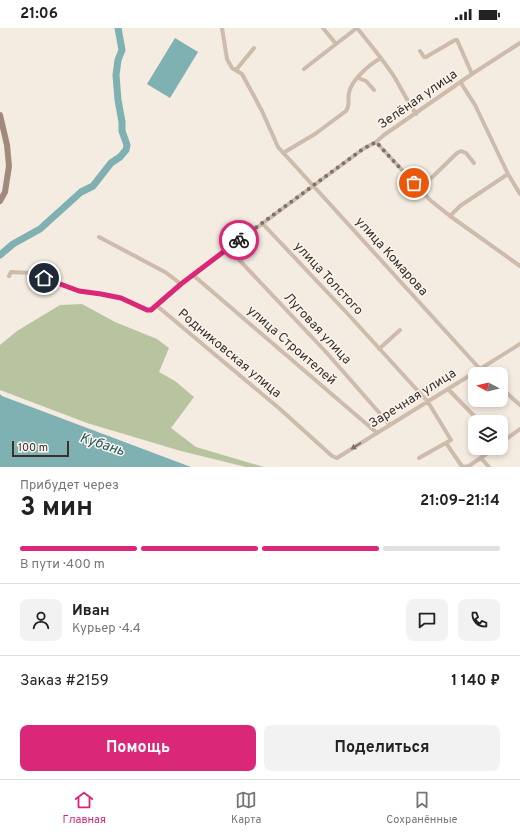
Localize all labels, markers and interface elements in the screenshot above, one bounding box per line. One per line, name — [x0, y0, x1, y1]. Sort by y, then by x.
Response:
text: 21:06 — [20, 5, 58, 24]
street label: Зелёная улица — [375, 67, 461, 133]
pin — [397, 166, 431, 200]
icon: bag — [403, 172, 425, 194]
street label: улица Комарова — [351, 214, 431, 300]
courier — [219, 220, 259, 260]
icon: bike — [228, 229, 250, 251]
street label: улица Толстого — [290, 239, 366, 319]
pin — [27, 261, 61, 295]
icon: home — [33, 267, 55, 289]
street label: Луговая улица — [280, 290, 354, 368]
street label: улица Строителей — [243, 303, 339, 389]
street label: Родниковская улица — [174, 306, 284, 402]
street label: Заречная улица — [367, 366, 459, 432]
north arrow — [468, 367, 508, 407]
map controls — [468, 367, 508, 455]
button: layers — [468, 415, 508, 455]
water label: Кубань — [77, 430, 127, 460]
scale bar — [12, 439, 69, 458]
text: 100 m — [18, 441, 48, 455]
one-way arrow — [351, 442, 362, 450]
text: Прибудет через — [20, 478, 119, 494]
text: 3 мин — [20, 492, 93, 525]
text: 21:09–21:14 — [420, 492, 500, 511]
text: В пути · 400 m — [20, 557, 105, 573]
button: person — [20, 599, 62, 641]
button: chat — [406, 599, 448, 641]
button: phone — [458, 599, 500, 641]
text: Иван — [72, 602, 110, 621]
text: Курьер · 4.4 — [72, 621, 141, 637]
text: Заказ #2159 — [20, 672, 109, 691]
text: 1 140 ₽ — [451, 672, 500, 691]
button: Помощь — [20, 725, 256, 771]
button: Поделиться — [264, 725, 500, 771]
tab: Главная — [62, 789, 106, 827]
tab: Карта — [231, 789, 261, 827]
tab: Сохранённые — [386, 789, 458, 827]

